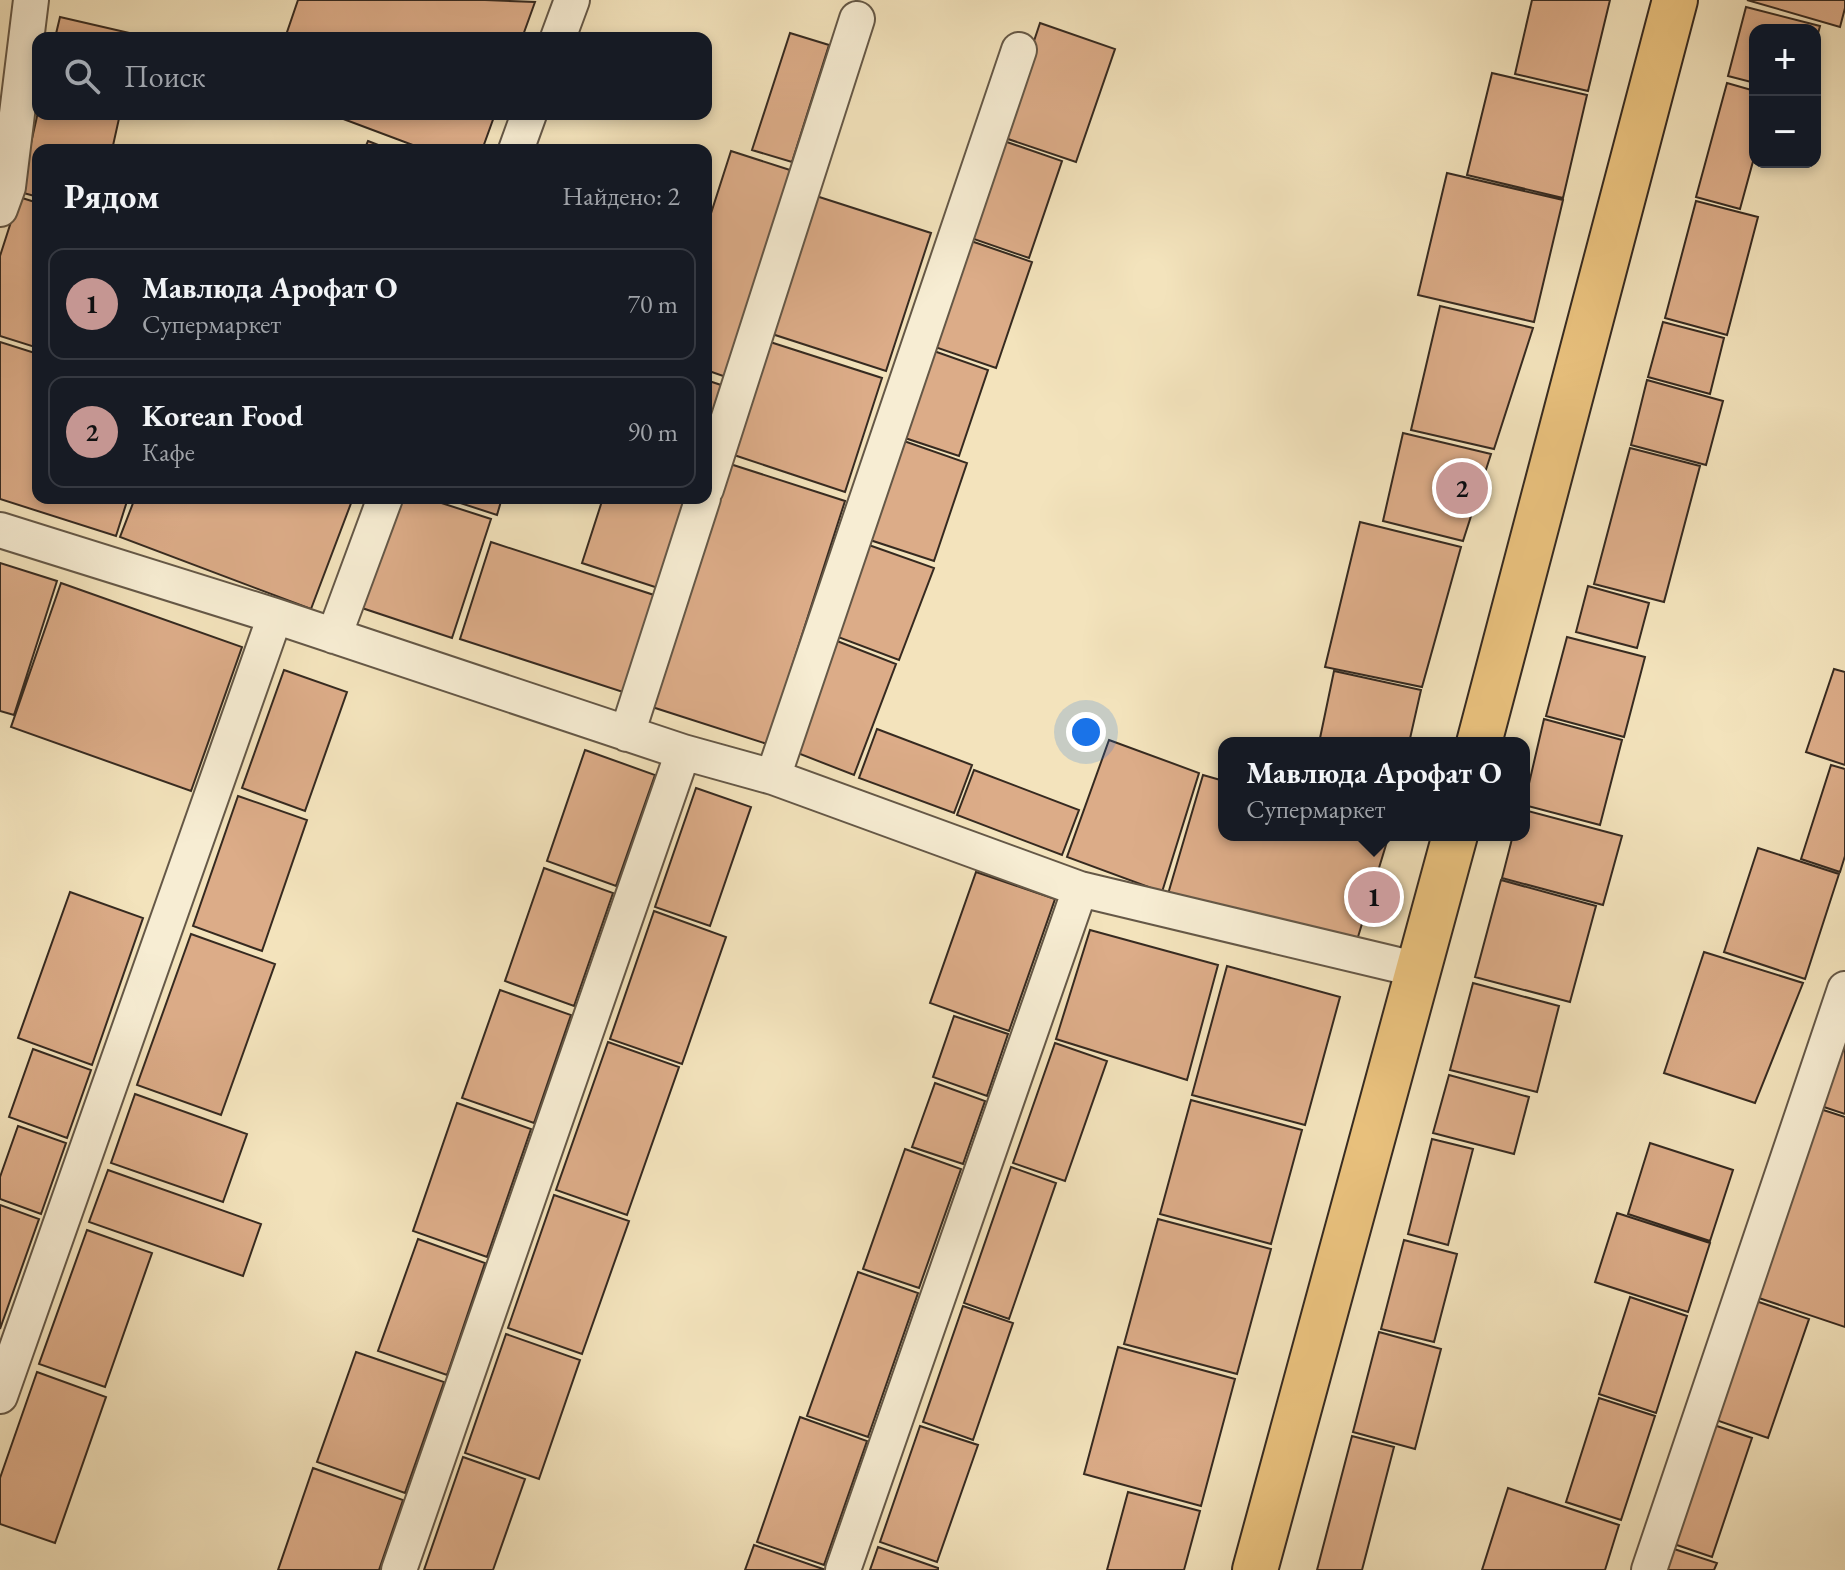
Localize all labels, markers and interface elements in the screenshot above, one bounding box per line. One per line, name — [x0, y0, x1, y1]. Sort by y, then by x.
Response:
map controls — [1749, 24, 1821, 168]
button: + — [1749, 24, 1821, 96]
search box — [32, 32, 712, 120]
icon: search — [60, 54, 104, 98]
text: Поиск — [124, 57, 206, 96]
button: − — [1749, 96, 1821, 168]
text: Рядом — [64, 174, 159, 218]
text: Найдено: 2 — [562, 179, 680, 213]
text: Мавлюда Арофат О — [142, 268, 398, 307]
text: 1 — [85, 287, 99, 321]
text: 70 m — [628, 287, 678, 321]
text: Супермаркет — [142, 307, 281, 341]
text: Korean Food — [142, 396, 303, 435]
text: 2 — [85, 415, 99, 449]
text: 90 m — [628, 415, 678, 449]
text: Кафе — [142, 435, 195, 469]
pin: 2 — [1436, 458, 1488, 518]
your location — [1066, 712, 1106, 752]
popup — [1218, 737, 1530, 841]
text: Мавлюда Арофат О — [1246, 753, 1502, 792]
text: Супермаркет — [1246, 792, 1385, 826]
pin: 1 — [1348, 867, 1400, 927]

